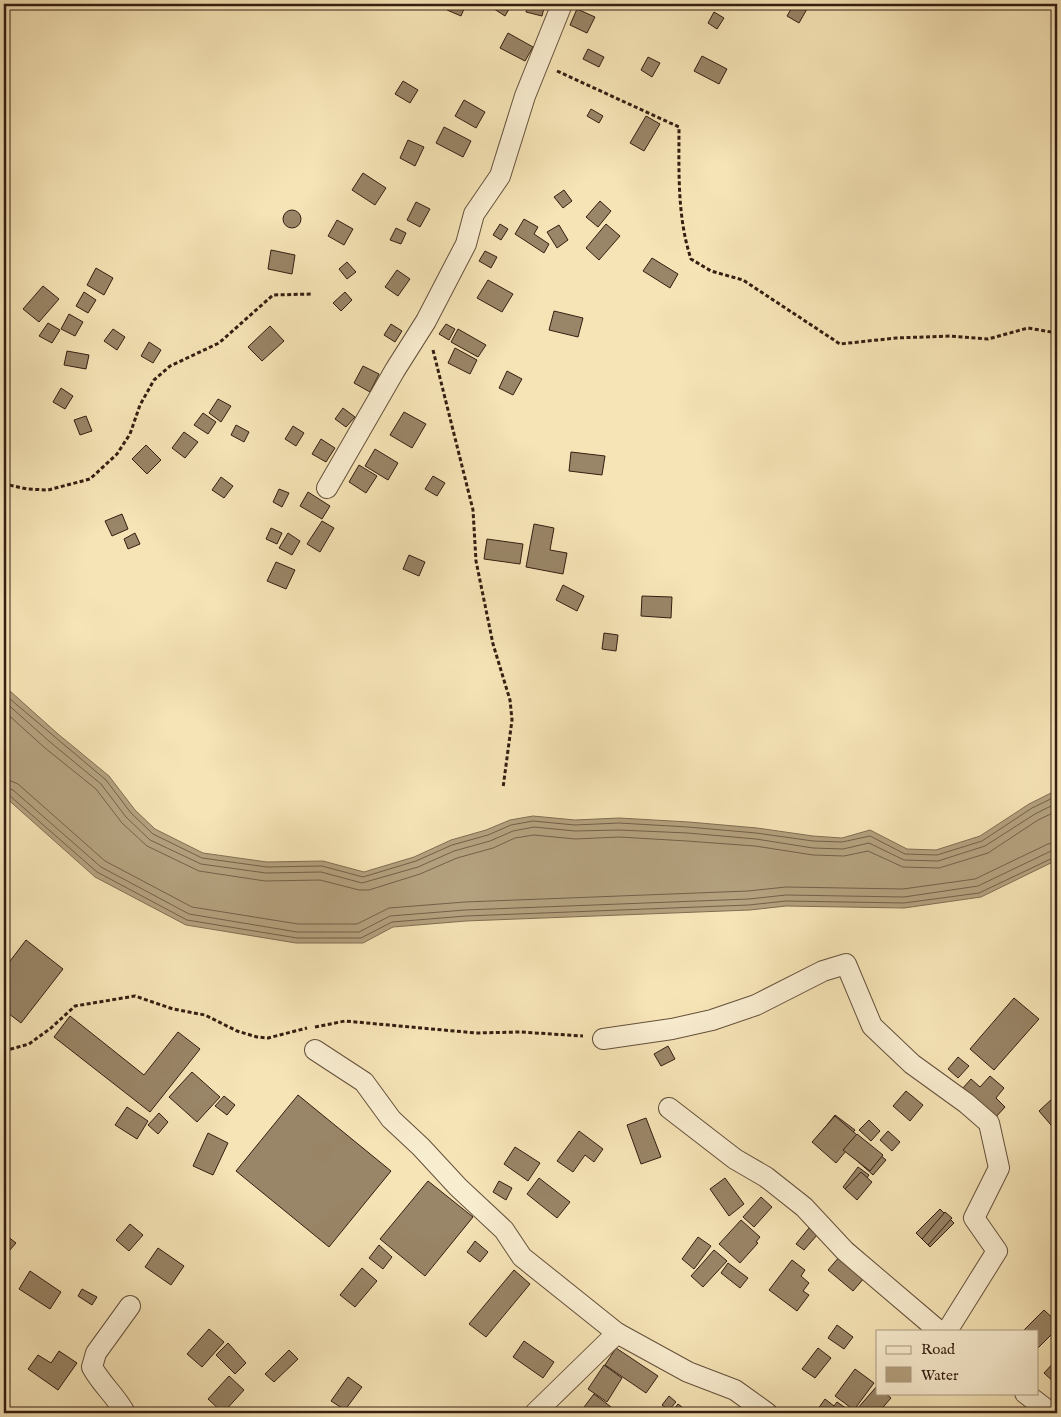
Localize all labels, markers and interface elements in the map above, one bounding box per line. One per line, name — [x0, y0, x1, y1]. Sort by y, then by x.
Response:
legend — [876, 1330, 1038, 1394]
text: Road — [921, 1340, 956, 1359]
text: Water — [921, 1366, 959, 1385]

